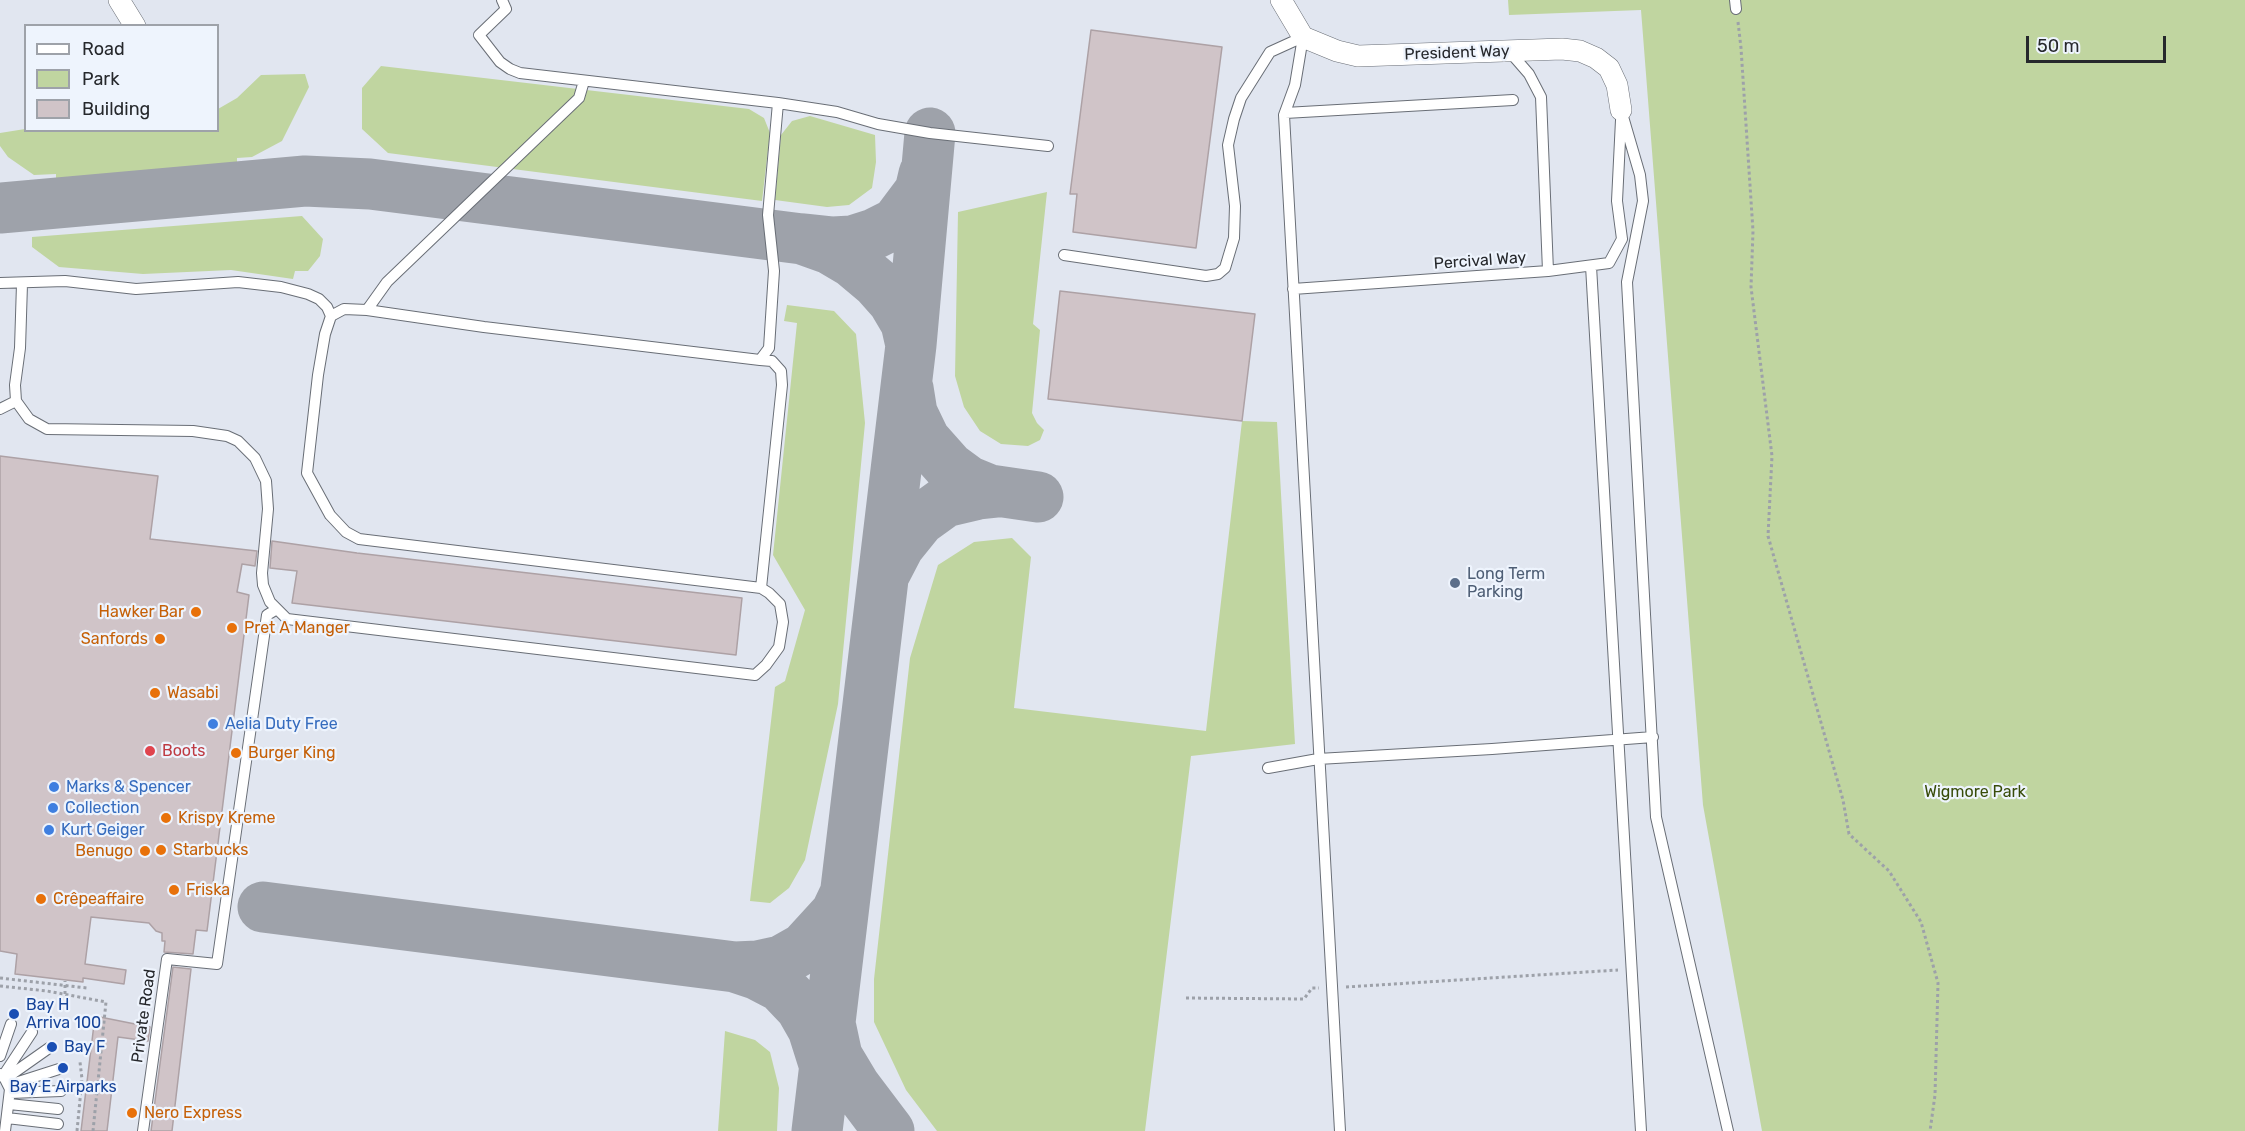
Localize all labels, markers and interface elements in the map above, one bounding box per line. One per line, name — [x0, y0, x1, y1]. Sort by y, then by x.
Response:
legend — [24, 24, 219, 132]
scale bar — [2029, 24, 2168, 62]
text: 50 m — [2037, 35, 2080, 57]
text: Road — [82, 38, 125, 60]
street label: President Way — [1404, 42, 1510, 64]
text: Park — [82, 68, 119, 90]
text: Building — [82, 98, 150, 120]
street label: Percival Way — [1433, 248, 1527, 274]
place label: Long Term Parking — [1467, 564, 1545, 602]
marker: Long Term Parking — [1448, 576, 1462, 590]
place label: Hawker Bar — [99, 602, 184, 622]
marker: Hawker Bar — [189, 605, 203, 619]
place label: Pret A Manger — [244, 618, 350, 638]
marker: Pret A Manger — [225, 621, 239, 635]
place label: Sanfords — [81, 629, 148, 649]
marker: Sanfords — [153, 632, 167, 646]
place label: Wasabi — [167, 683, 219, 703]
marker: Wasabi — [148, 686, 162, 700]
place label: Aelia Duty Free — [225, 714, 338, 734]
marker: Aelia Duty Free — [206, 717, 220, 731]
place label: Boots — [162, 741, 205, 761]
place label: Burger King — [248, 743, 335, 763]
marker: Boots — [143, 744, 157, 758]
marker: Burger King — [229, 746, 243, 760]
place label: Marks & Spencer — [66, 777, 191, 797]
marker: Marks & Spencer — [47, 780, 61, 794]
park label: Wigmore Park — [1924, 782, 2026, 802]
place label: Collection — [65, 798, 139, 818]
marker: Collection — [46, 801, 60, 815]
place label: Krispy Kreme — [178, 808, 275, 828]
marker: Krispy Kreme — [159, 811, 173, 825]
place label: Kurt Geiger — [61, 820, 144, 840]
marker: Kurt Geiger — [42, 823, 56, 837]
place label: Starbucks — [173, 840, 248, 860]
place label: Benugo — [75, 841, 133, 861]
marker: Starbucks — [154, 843, 168, 857]
marker: Benugo — [138, 844, 152, 858]
place label: Friska — [186, 880, 230, 900]
marker: Friska — [167, 883, 181, 897]
place label: Crêpeaffaire — [53, 889, 144, 909]
marker: Crêpeaffaire — [34, 892, 48, 906]
street label: Private Road — [128, 968, 160, 1064]
place label: Bay H Arriva 100 — [26, 995, 101, 1033]
marker: Bay H Arriva 100 — [7, 1007, 21, 1021]
place label: Bay F — [64, 1037, 105, 1057]
marker: Bay F — [45, 1040, 59, 1054]
marker: Bay E Airparks — [56, 1061, 70, 1075]
place label: Bay E Airparks — [9, 1077, 117, 1097]
place label: Nero Express — [144, 1103, 242, 1123]
marker: Nero Express — [125, 1106, 139, 1120]

